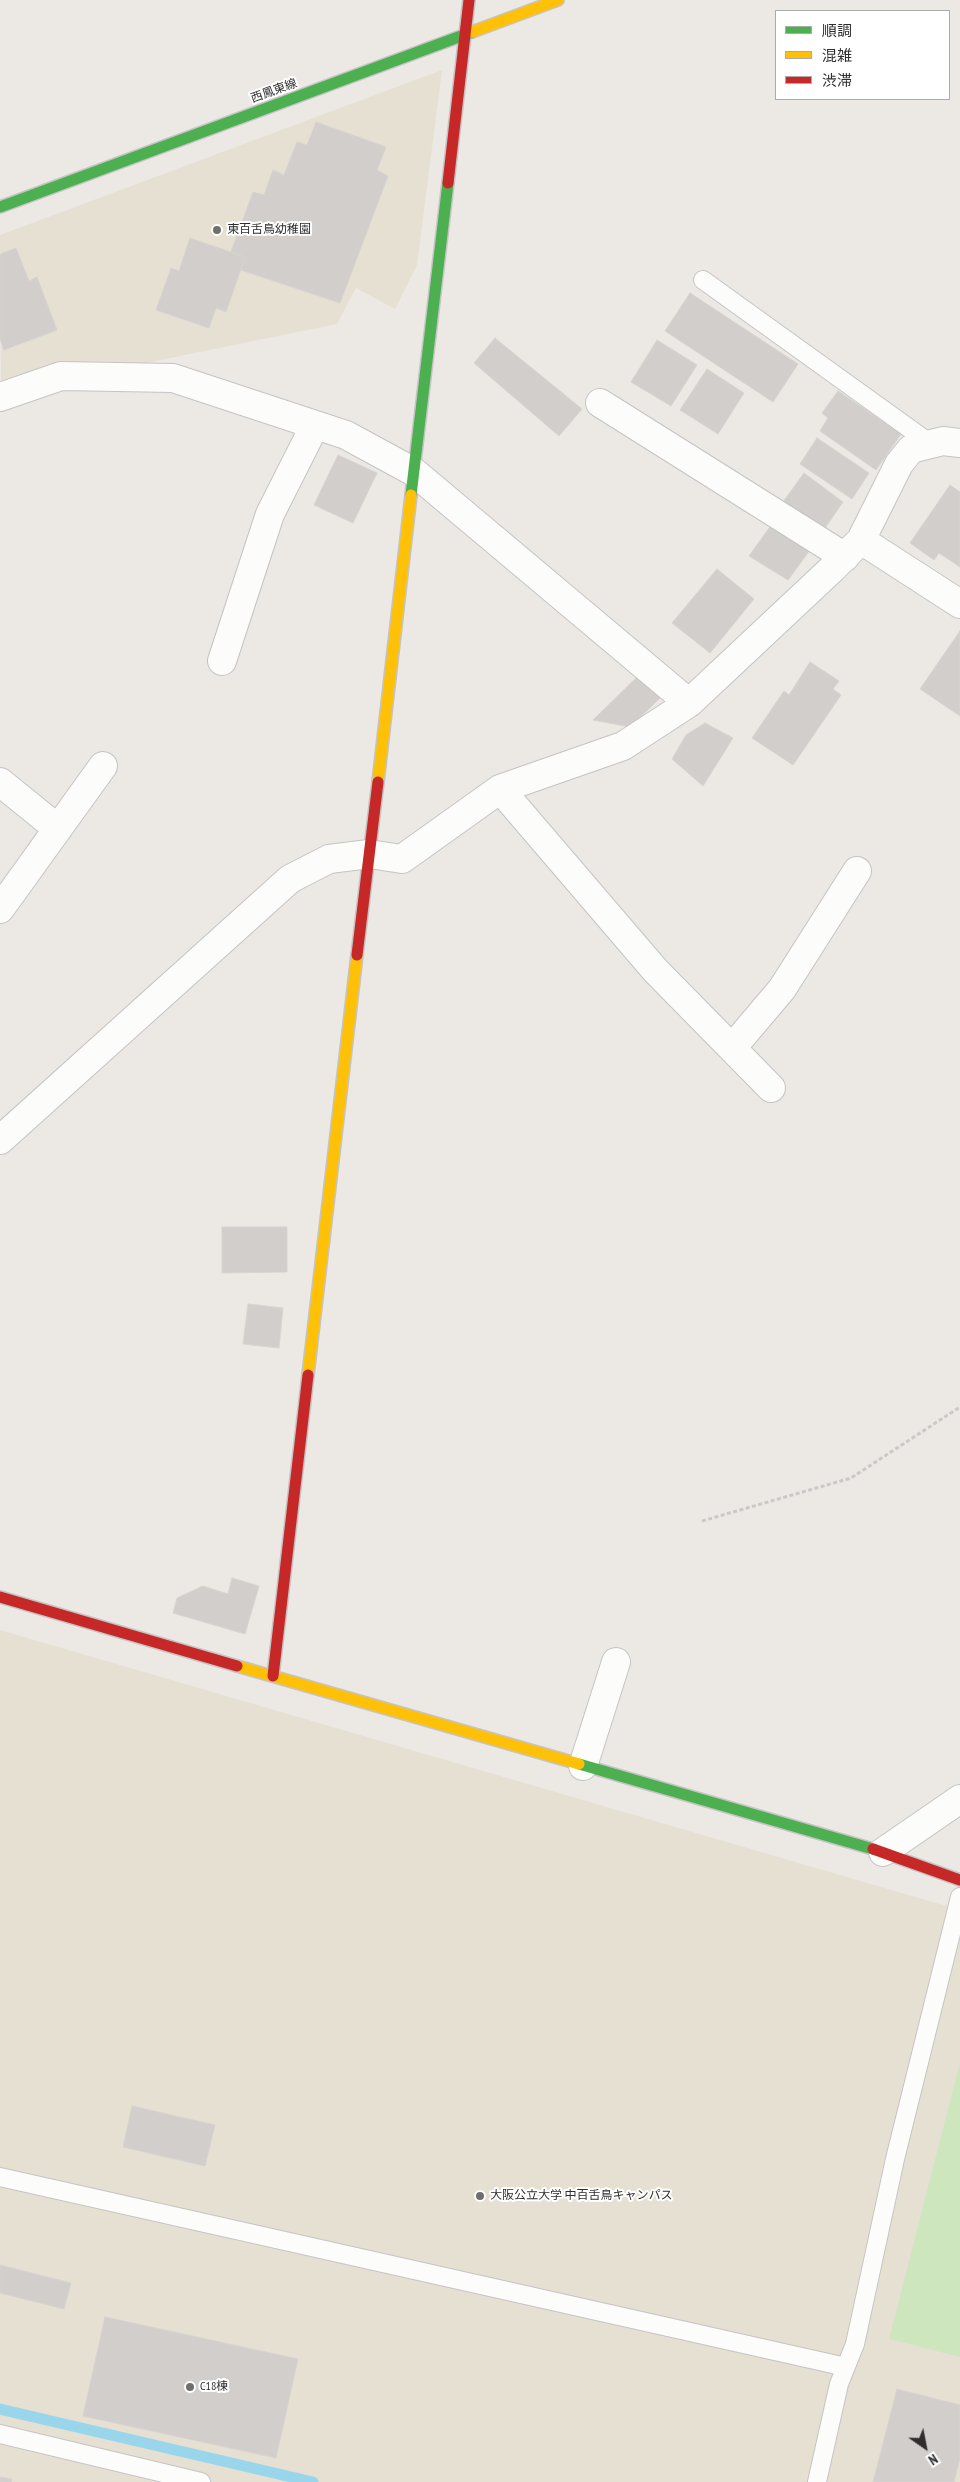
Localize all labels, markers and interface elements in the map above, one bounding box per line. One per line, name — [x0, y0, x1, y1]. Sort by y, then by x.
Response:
legend — [775, 10, 950, 100]
text: 順調 — [822, 21, 852, 40]
text: 混雑 — [822, 46, 852, 65]
text: 渋滞 — [822, 71, 852, 90]
street label: 西鳳東線 — [249, 76, 299, 106]
place label: 東百舌鳥幼稚園 — [227, 223, 311, 237]
marker: 東百舌鳥幼稚園 — [211, 224, 223, 236]
place label: 大阪公立大学 中百舌鳥キャンパス — [490, 2189, 673, 2203]
marker: 大阪公立大学 中百舌鳥キャンパス — [474, 2190, 486, 2202]
place label: C18棟 — [200, 2380, 228, 2394]
marker: C18棟 — [184, 2381, 196, 2393]
north arrow — [900, 2422, 950, 2472]
text: N — [925, 2450, 941, 2469]

